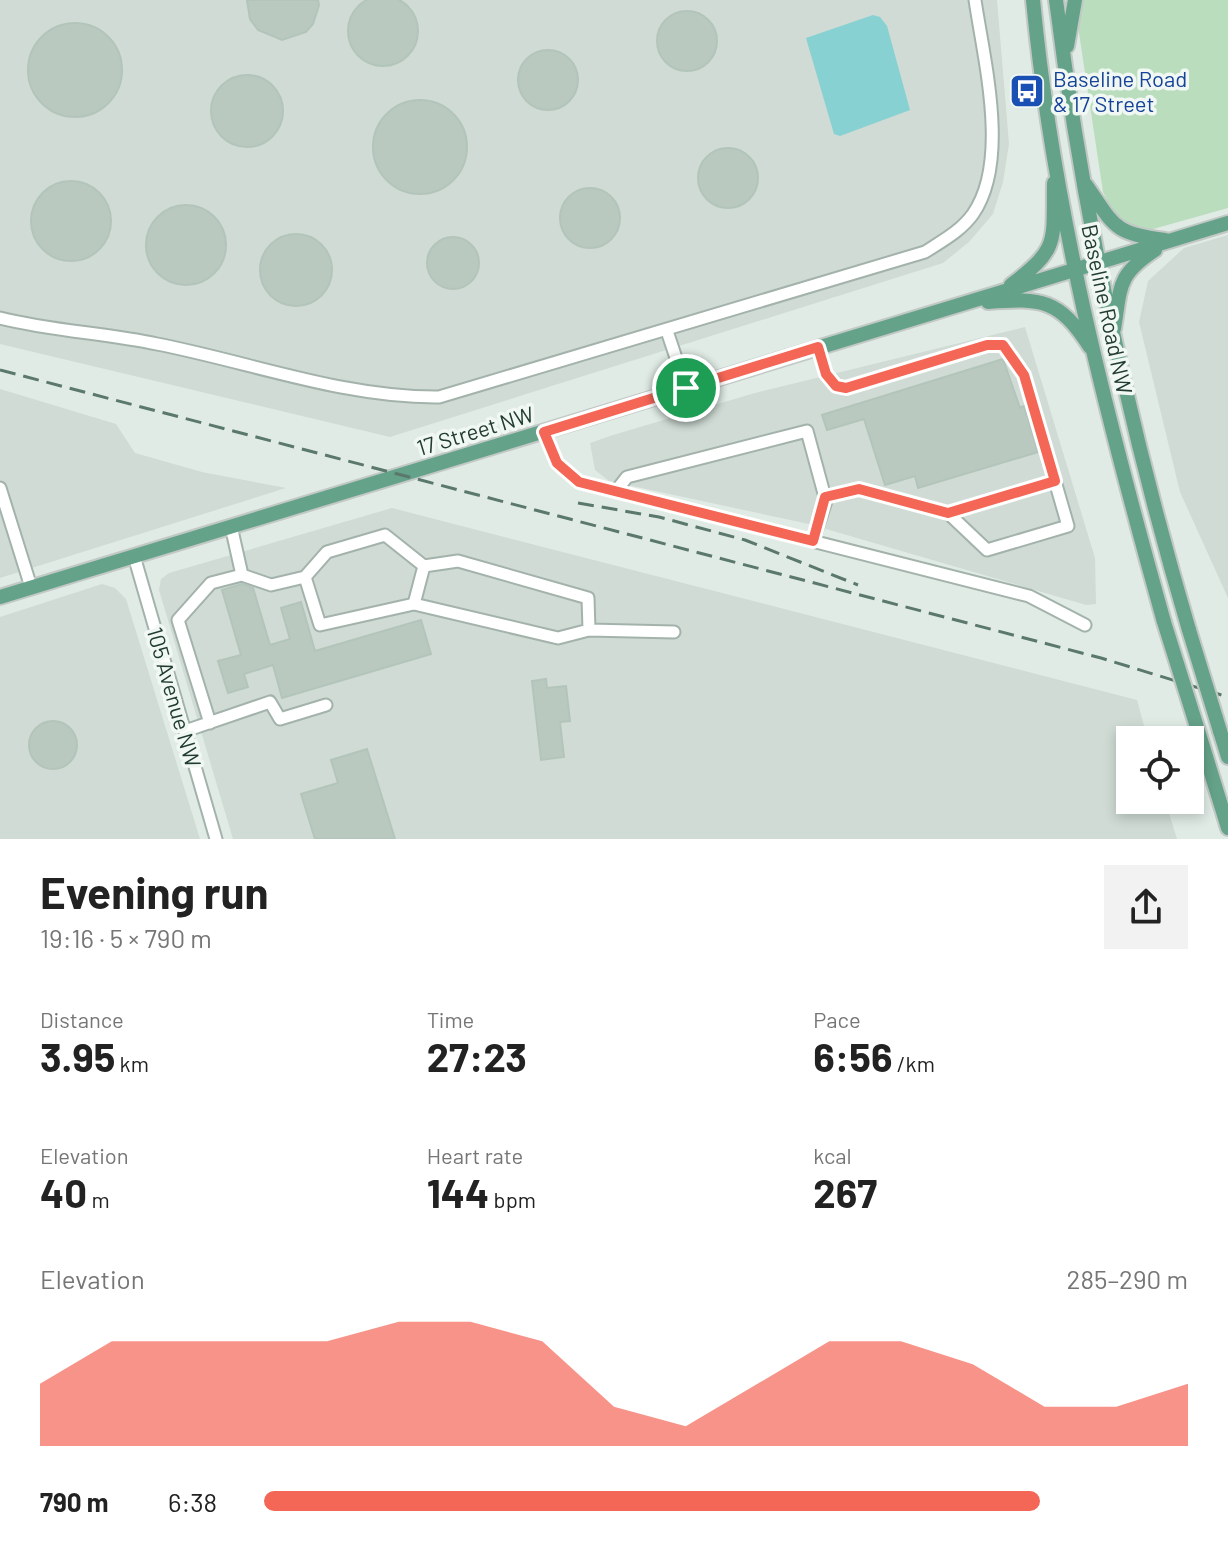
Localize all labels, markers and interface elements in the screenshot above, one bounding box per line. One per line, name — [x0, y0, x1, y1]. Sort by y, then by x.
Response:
place label: Baseline Road & 17 Street — [1053, 65, 1187, 116]
bus stop icon: Baseline Road & 17 Street — [1008, 72, 1046, 110]
street label: Baseline Road NW — [1077, 222, 1139, 396]
pin — [652, 354, 720, 422]
icon: arrive — [664, 366, 708, 410]
street label: 17 Street NW — [413, 400, 537, 460]
street label: 105 Avenue NW — [143, 624, 207, 770]
map controls — [1116, 726, 1204, 814]
button: locate — [1116, 726, 1204, 814]
text: Evening run — [40, 865, 269, 918]
button: share — [1104, 865, 1188, 949]
text: 19:16 · 5 × 790 m — [40, 922, 212, 953]
text: Distance — [40, 1006, 124, 1032]
text: Time — [427, 1006, 474, 1032]
text: Pace — [813, 1006, 861, 1032]
text: 3.95 — [40, 1032, 115, 1080]
text: 27:23 — [427, 1032, 527, 1080]
text: 6:56 — [813, 1032, 892, 1080]
text: km — [115, 1050, 149, 1076]
text: /km — [892, 1050, 935, 1076]
text: Elevation — [40, 1142, 129, 1168]
text: Heart rate — [427, 1142, 523, 1168]
text: kcal — [813, 1142, 852, 1168]
text: 40 — [40, 1168, 87, 1216]
text: 144 — [427, 1168, 489, 1216]
text: 267 — [813, 1168, 877, 1216]
text: m — [87, 1186, 110, 1212]
text: bpm — [489, 1186, 536, 1212]
text: Elevation — [40, 1263, 145, 1294]
text: 285–290 m — [1067, 1263, 1188, 1294]
text: 790 m — [40, 1486, 108, 1517]
text: 6:38 — [168, 1486, 217, 1517]

